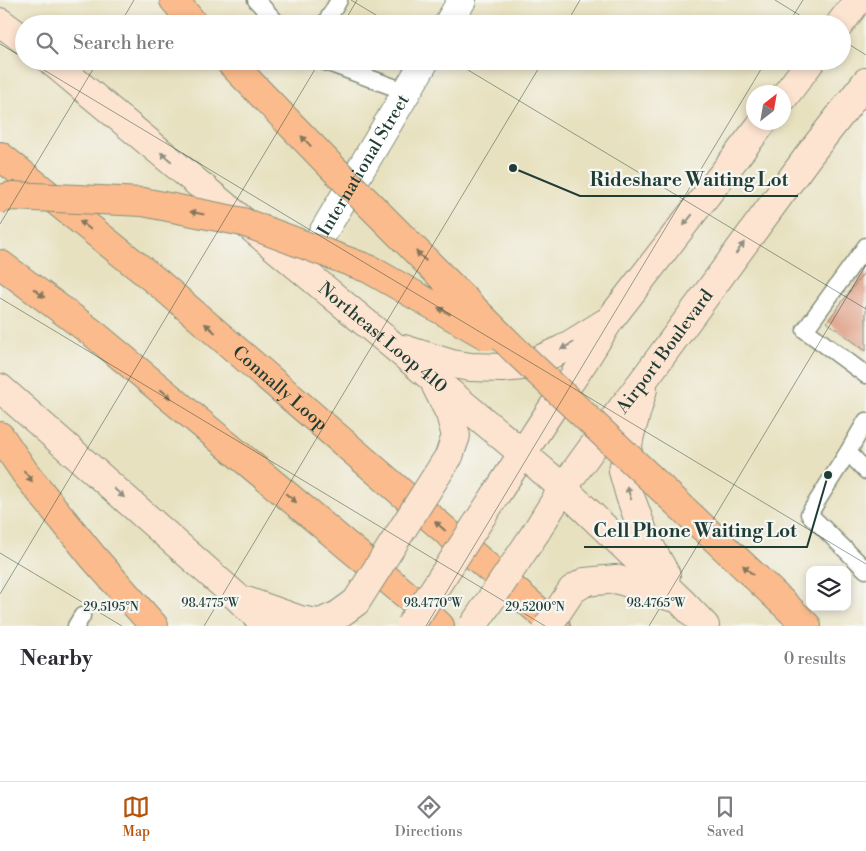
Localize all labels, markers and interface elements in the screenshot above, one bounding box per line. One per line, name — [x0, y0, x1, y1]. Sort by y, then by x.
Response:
search box — [15, 15, 851, 70]
icon: search — [33, 29, 61, 57]
text: Search here — [73, 31, 174, 55]
north arrow — [746, 85, 791, 130]
street label: International Street — [313, 89, 415, 240]
one-way arrow — [300, 135, 312, 147]
one-way arrow — [161, 151, 173, 163]
callout: Rideshare Waiting Lot — [580, 162, 798, 196]
text: Rideshare Waiting Lot — [590, 168, 788, 192]
one-way arrow — [189, 209, 205, 217]
one-way arrow — [683, 213, 693, 227]
one-way arrow — [79, 219, 92, 230]
one-way arrow — [735, 242, 746, 255]
one-way arrow — [415, 250, 427, 262]
street label: Northeast Loop 410 — [313, 277, 452, 398]
street label: Airport Boulevard — [611, 284, 719, 419]
one-way arrow — [32, 288, 46, 298]
one-way arrow — [437, 307, 451, 315]
one-way arrow — [205, 322, 217, 334]
street label: Connally Loop — [228, 341, 333, 436]
one-way arrow — [559, 342, 574, 350]
one-way arrow — [160, 388, 172, 399]
one-way arrow — [23, 469, 33, 483]
one-way arrow — [625, 485, 633, 500]
one-way arrow — [113, 488, 126, 499]
one-way arrow — [284, 493, 297, 504]
callout: Cell Phone Waiting Lot — [584, 513, 807, 547]
text: Cell Phone Waiting Lot — [593, 519, 797, 543]
one-way arrow — [433, 520, 446, 531]
one-way arrow — [741, 564, 754, 575]
map controls — [806, 566, 851, 611]
button: layers — [806, 566, 851, 611]
text: 98.4775°W — [181, 596, 240, 611]
text: 98.4770°W — [403, 596, 464, 611]
text: 98.4765°W — [627, 596, 687, 611]
text: 29.5195°N — [83, 600, 139, 615]
text: 29.5200°N — [505, 600, 565, 615]
text: Nearby — [20, 646, 93, 672]
text: 0 results — [784, 649, 846, 669]
tab: Map — [122, 793, 150, 841]
tab: Directions — [395, 793, 462, 841]
tab: Saved — [707, 793, 744, 841]

